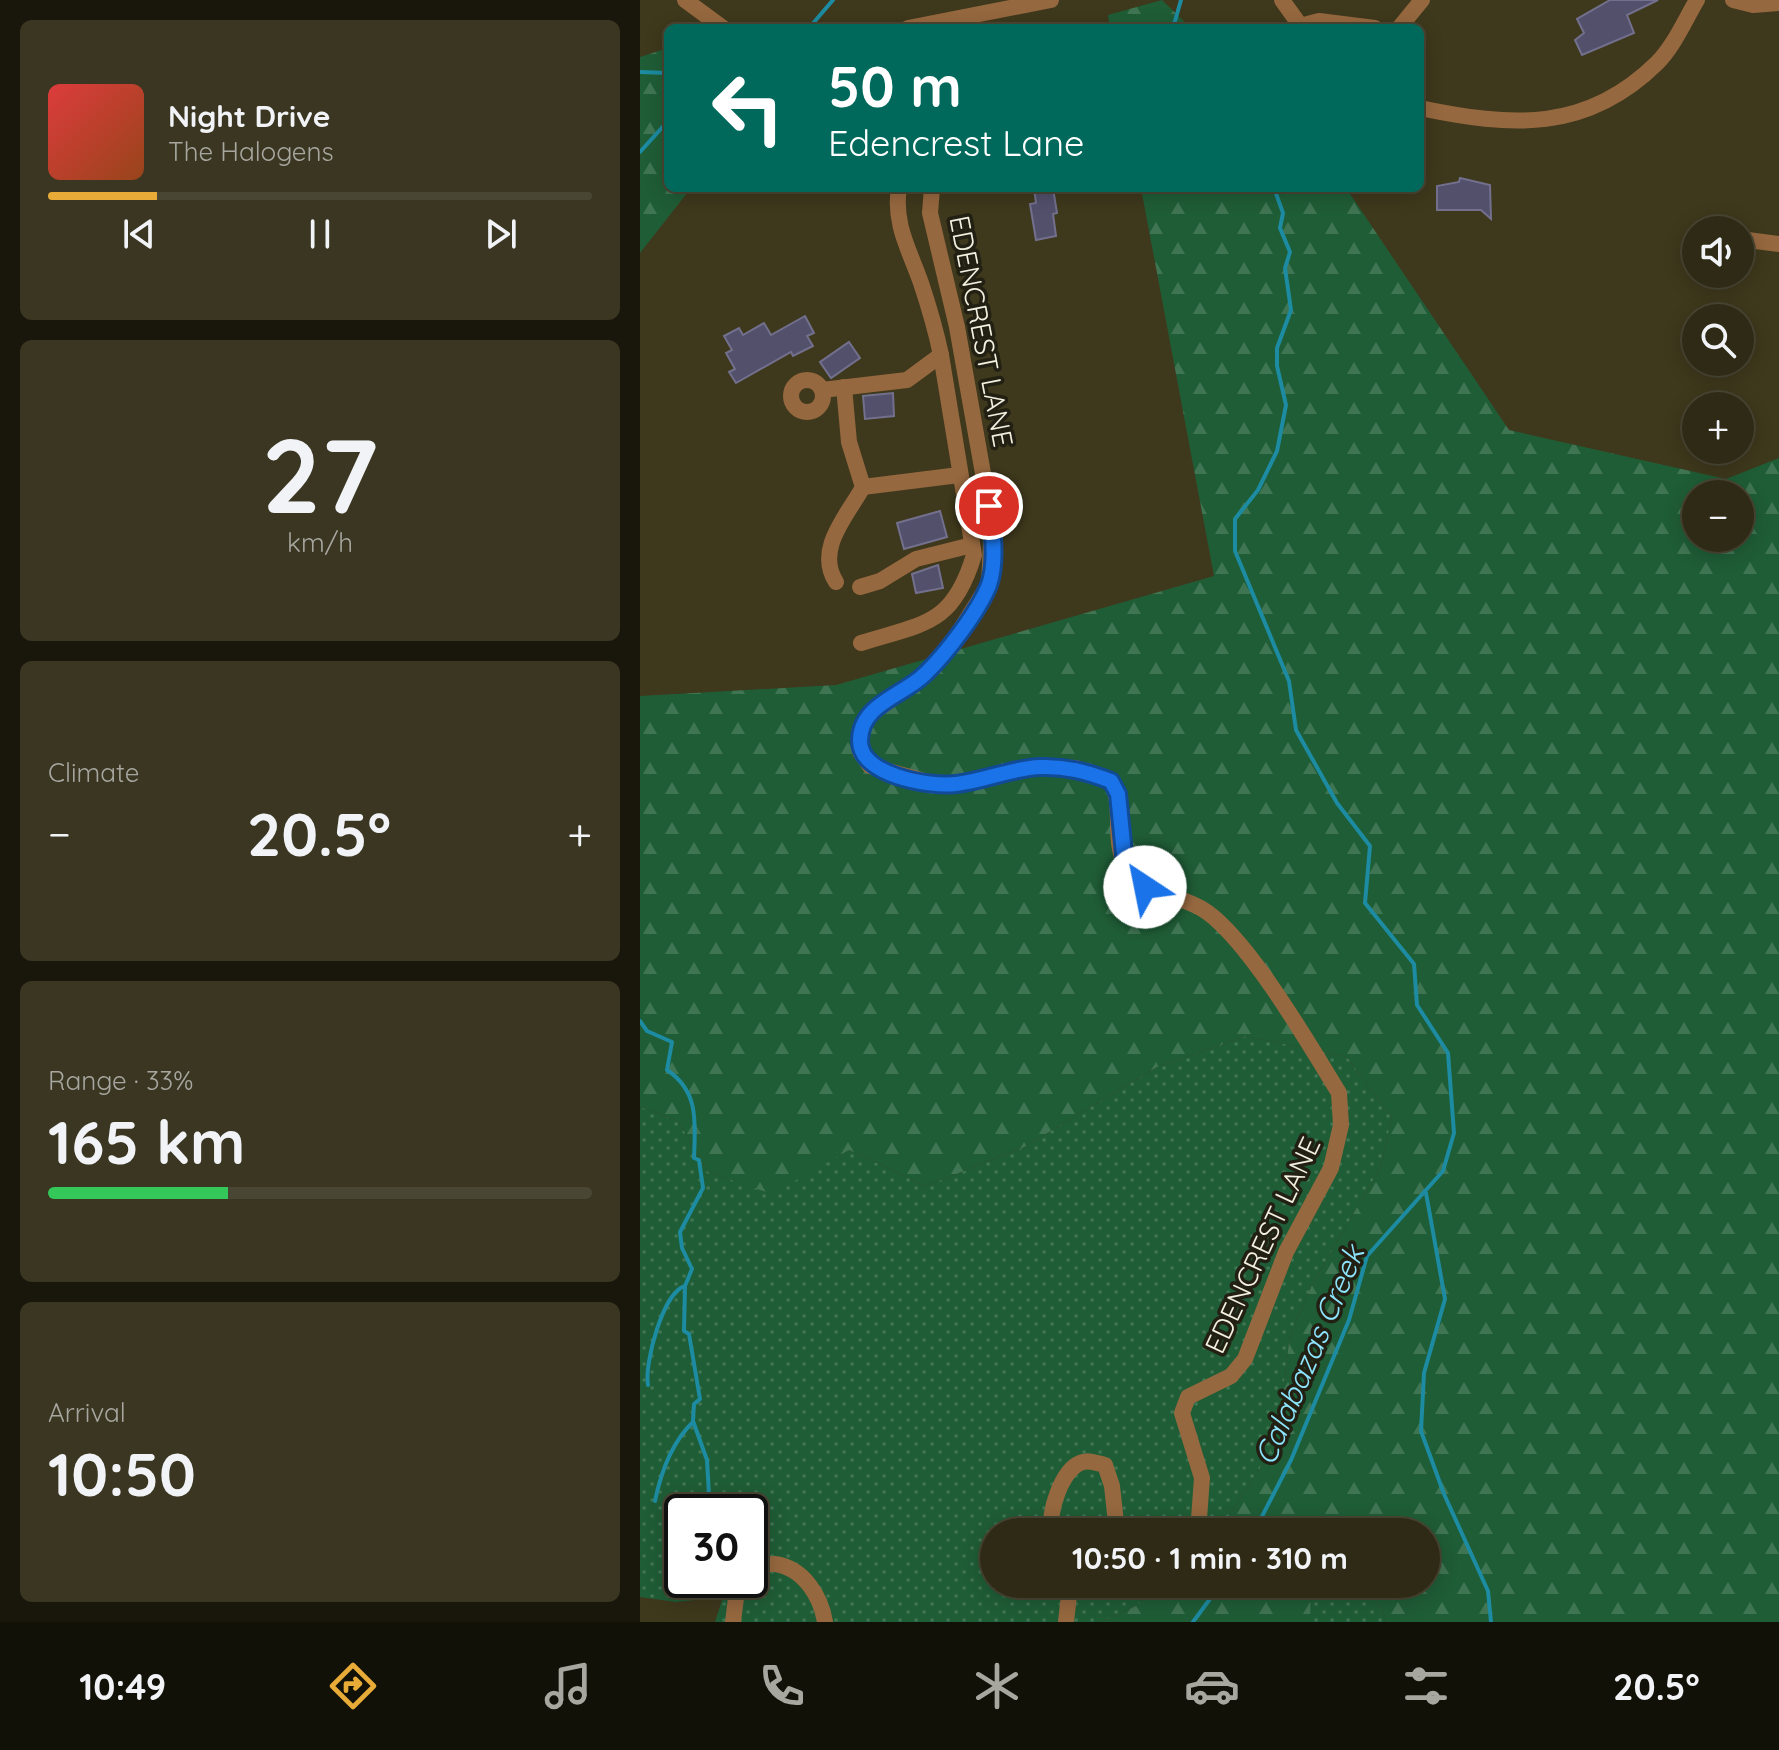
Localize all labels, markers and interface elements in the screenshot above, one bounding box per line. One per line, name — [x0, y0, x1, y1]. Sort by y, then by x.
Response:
text: 50 m — [828, 51, 962, 121]
icon: left — [696, 56, 800, 160]
text: Night Drive — [168, 97, 330, 135]
text: Edencrest Lane — [828, 120, 1084, 165]
text: The Halogens — [168, 135, 334, 168]
icon: previous — [117, 212, 161, 256]
icon: pause — [298, 212, 342, 256]
icon: next — [479, 212, 523, 256]
street label: EDENCREST LANE — [942, 212, 1022, 450]
map controls — [1682, 216, 1754, 552]
button: sound — [1682, 216, 1754, 288]
button: search — [1682, 304, 1754, 376]
button: + — [1682, 392, 1754, 464]
text: 27 — [262, 409, 378, 539]
pin — [955, 472, 1023, 540]
button: − — [1682, 480, 1754, 552]
icon: arrive — [967, 484, 1011, 528]
text: km/h — [287, 526, 353, 559]
text: Climate — [48, 756, 139, 789]
text: 20.5° — [247, 796, 391, 871]
text: − — [48, 806, 71, 861]
text: + — [567, 806, 592, 861]
position arrow — [1103, 845, 1187, 929]
text: Range · 33% — [48, 1064, 193, 1097]
text: 165 km — [48, 1104, 245, 1179]
street label: EDENCREST LANE — [1197, 1131, 1327, 1359]
water label: Calabazas Creek — [1246, 1237, 1373, 1470]
text: Arrival — [48, 1396, 126, 1429]
text: 10:50 — [48, 1436, 196, 1511]
speed limit sign: 30 — [664, 1494, 768, 1598]
text: 10:50 · 1 min · 310 m — [1072, 1539, 1348, 1577]
icon: directions — [325, 1658, 381, 1714]
icon: music — [540, 1658, 596, 1714]
icon: phone — [754, 1658, 810, 1714]
icon: climate — [969, 1658, 1025, 1714]
icon: car — [1184, 1658, 1240, 1714]
icon: filters — [1398, 1658, 1454, 1714]
text: 10:49 — [79, 1664, 166, 1709]
text: 20.5° — [1613, 1664, 1700, 1709]

